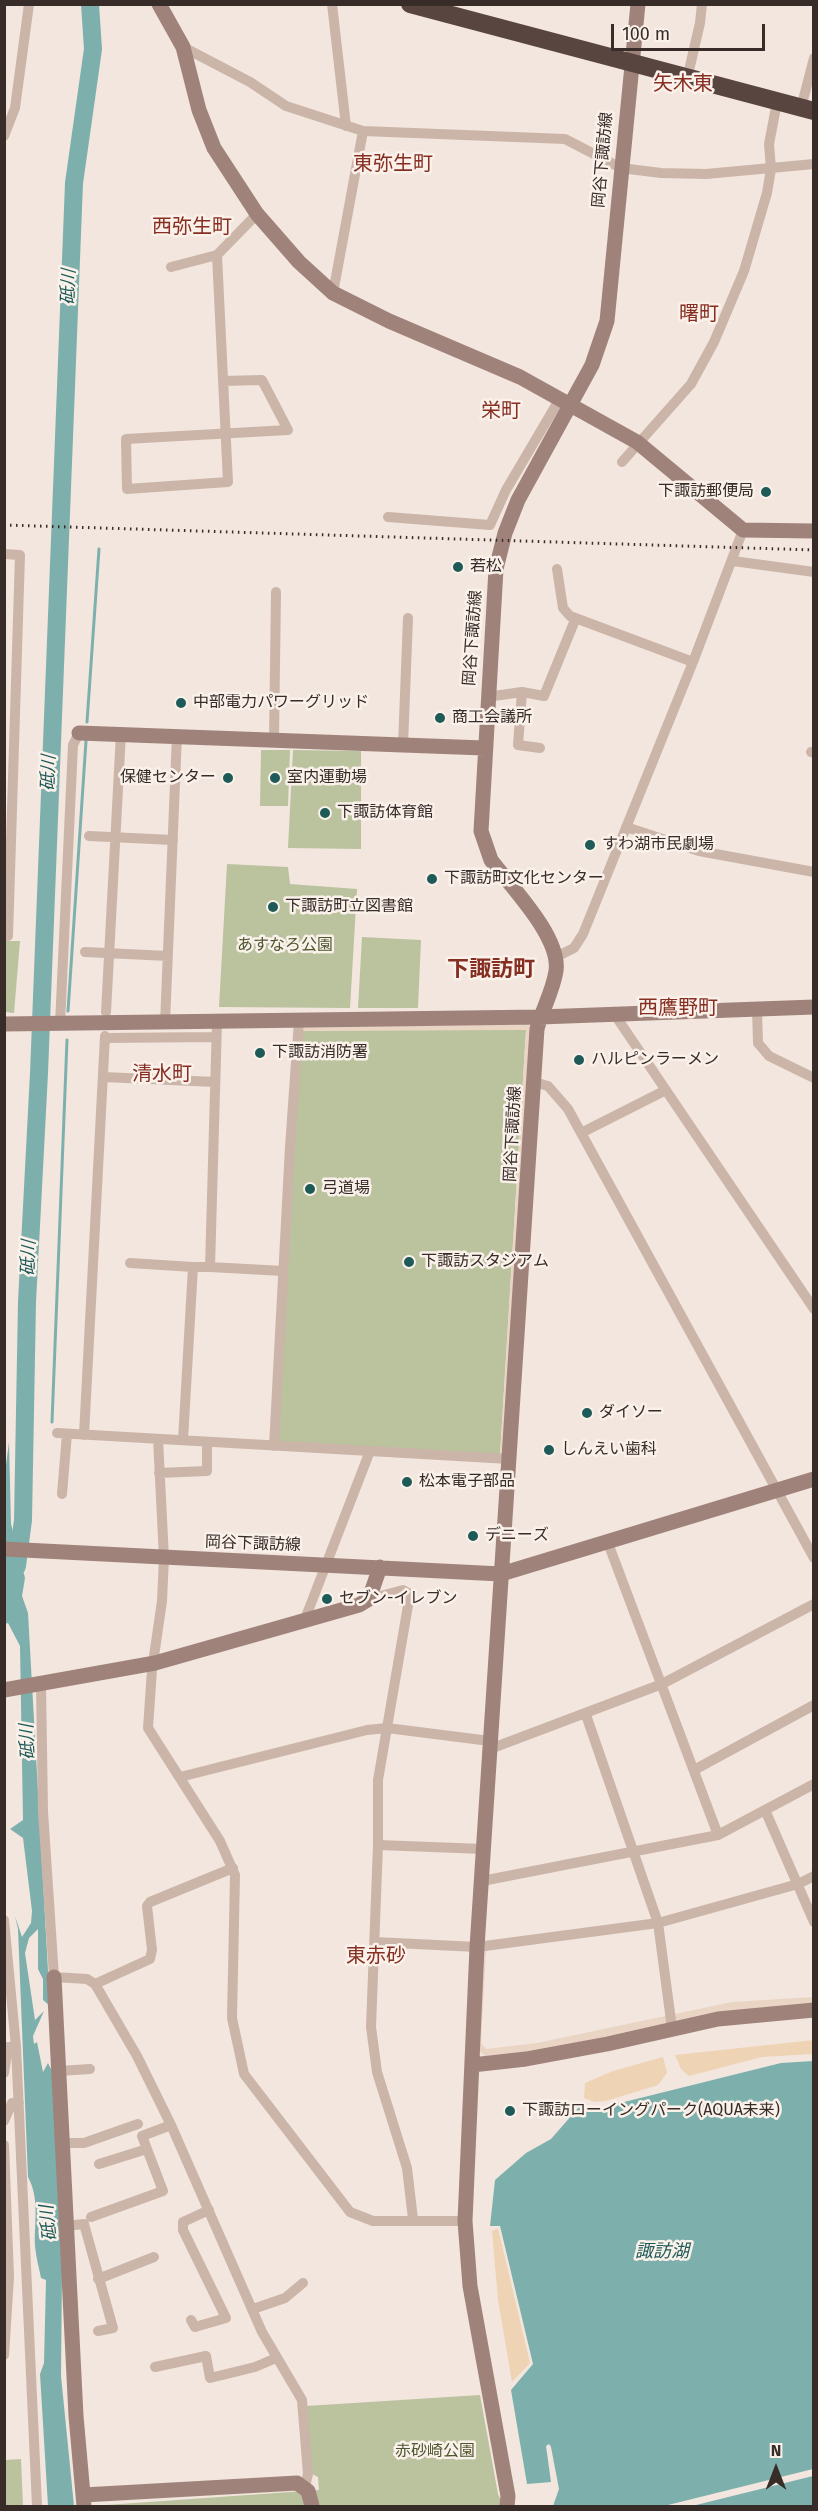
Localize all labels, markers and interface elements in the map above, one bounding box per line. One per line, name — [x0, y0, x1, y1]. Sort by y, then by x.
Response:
scale bar — [614, 12, 768, 50]
text: 100 m — [622, 23, 670, 45]
district label: 矢木東 — [653, 72, 713, 96]
street label: 岡谷下諏訪線 — [589, 111, 617, 209]
district label: 東弥生町 — [353, 152, 433, 176]
district label: 西弥生町 — [152, 215, 232, 239]
water label: 砥川 — [58, 269, 80, 305]
district label: 曙町 — [679, 302, 719, 326]
district label: 栄町 — [481, 399, 521, 423]
place label: 下諏訪郵便局 — [658, 482, 754, 502]
marker: 下諏訪郵便局 — [759, 485, 773, 499]
place label: 若松 — [470, 557, 502, 577]
marker: 若松 — [451, 560, 465, 574]
street label: 岡谷下諏訪線 — [460, 589, 486, 687]
place label: 中部電力パワーグリッド — [193, 693, 369, 713]
marker: 中部電力パワーグリッド — [174, 696, 188, 710]
place label: 商工会議所 — [452, 708, 532, 728]
marker: 商工会議所 — [433, 711, 447, 725]
water label: 砥川 — [38, 755, 60, 791]
place label: 保健センター — [120, 768, 216, 788]
place label: 室内運動場 — [287, 768, 367, 788]
marker: 保健センター — [221, 771, 235, 785]
marker: 室内運動場 — [268, 771, 282, 785]
place label: 下諏訪体育館 — [337, 803, 433, 823]
marker: 下諏訪体育館 — [318, 806, 332, 820]
place label: すわ湖市民劇場 — [602, 835, 714, 855]
marker: すわ湖市民劇場 — [583, 838, 597, 852]
place label: 下諏訪町文化センター — [444, 869, 604, 889]
marker: 下諏訪町文化センター — [425, 872, 439, 886]
place label: 下諏訪町立図書館 — [285, 897, 413, 917]
marker: 下諏訪町立図書館 — [266, 900, 280, 914]
park label: あすなろ公園 — [237, 936, 333, 956]
district label: 下諏訪町 — [447, 957, 535, 983]
district label: 西鷹野町 — [638, 996, 718, 1020]
place label: 下諏訪消防署 — [272, 1043, 368, 1063]
marker: 下諏訪消防署 — [253, 1046, 267, 1060]
place label: ハルピンラーメン — [591, 1050, 719, 1070]
marker: ハルピンラーメン — [572, 1053, 586, 1067]
district label: 清水町 — [132, 1062, 192, 1086]
street label: 岡谷下諏訪線 — [501, 1086, 525, 1182]
place label: 弓道場 — [322, 1179, 370, 1199]
marker: 弓道場 — [303, 1182, 317, 1196]
water label: 砥川 — [18, 1240, 40, 1276]
place label: 下諏訪スタジアム — [421, 1252, 549, 1272]
marker: 下諏訪スタジアム — [402, 1255, 416, 1269]
place label: ダイソー — [599, 1403, 663, 1423]
marker: ダイソー — [580, 1406, 594, 1420]
place label: しんえい歯科 — [561, 1440, 657, 1460]
marker: しんえい歯科 — [542, 1443, 556, 1457]
place label: 松本電子部品 — [419, 1472, 515, 1492]
marker: 松本電子部品 — [400, 1475, 414, 1489]
place label: デニーズ — [485, 1526, 549, 1546]
marker: デニーズ — [466, 1529, 480, 1543]
street label: 岡谷下諏訪線 — [205, 1533, 301, 1555]
place label: セブン-イレブン — [339, 1589, 457, 1609]
marker: セブン-イレブン — [320, 1592, 334, 1606]
water label: 砥川 — [16, 1723, 40, 1761]
district label: 東赤砂 — [346, 1944, 406, 1968]
place label: 下諏訪ローイングパーク(AQUA未来) — [522, 2101, 780, 2121]
marker: 下諏訪ローイングパーク(AQUA未来) — [503, 2104, 517, 2118]
water label: 砥川 — [36, 2204, 62, 2242]
water label: 諏訪湖 — [635, 2241, 689, 2263]
north arrow — [746, 2439, 806, 2499]
text: N — [771, 2441, 781, 2460]
park label: 赤砂崎公園 — [395, 2442, 475, 2462]

